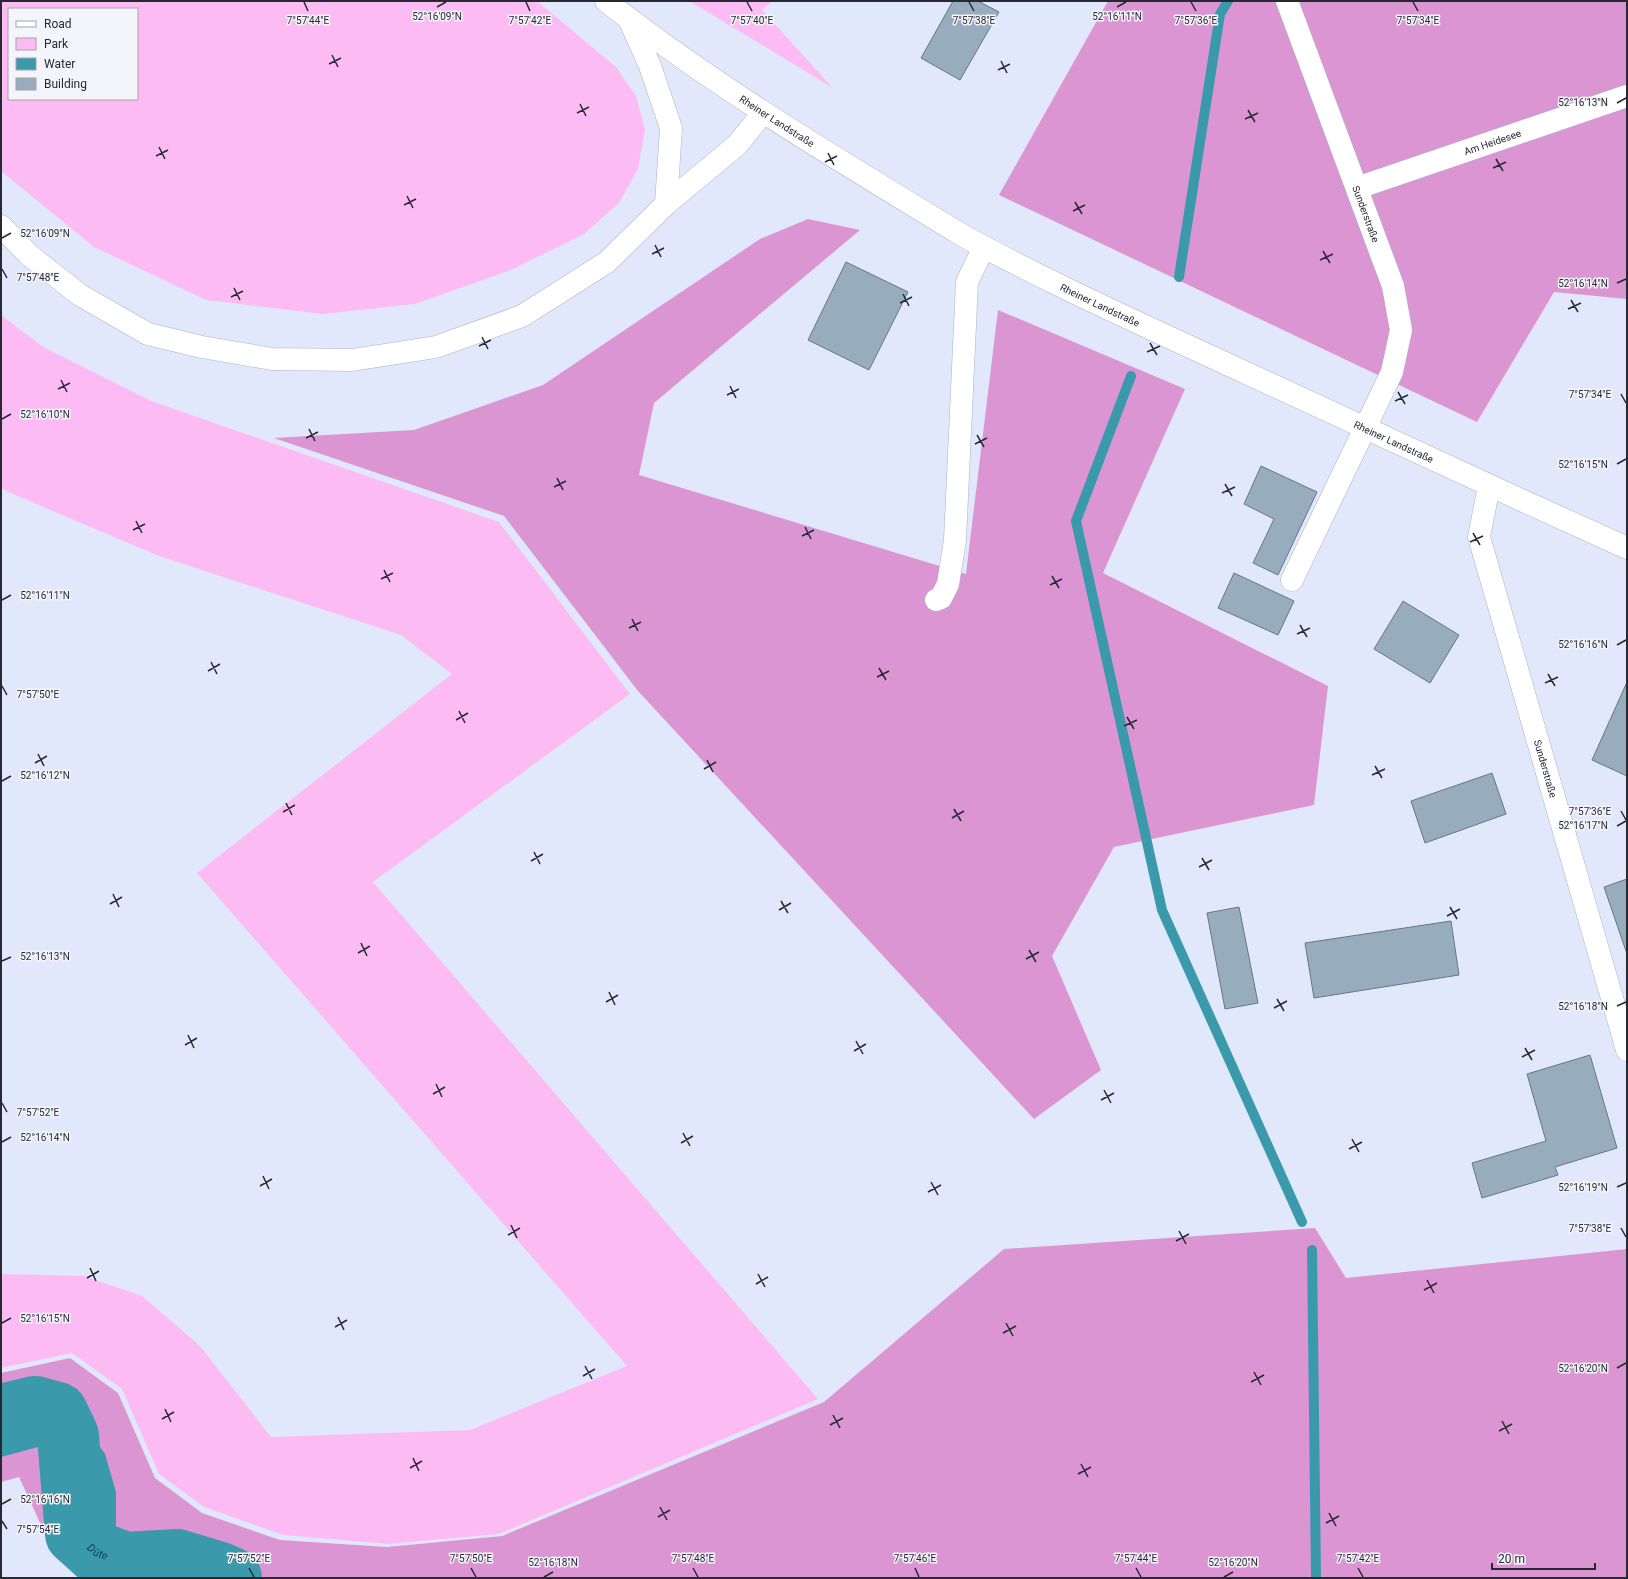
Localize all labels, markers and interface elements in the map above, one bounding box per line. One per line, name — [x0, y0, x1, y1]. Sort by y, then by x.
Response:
legend — [8, 8, 138, 100]
text: 52°16'09"N — [412, 11, 462, 22]
text: 52°16'11"N — [1092, 11, 1142, 22]
text: 7°57'44"E — [287, 15, 330, 26]
text: 7°57'42"E — [509, 15, 552, 26]
text: 7°57'40"E — [731, 15, 774, 26]
text: 7°57'38"E — [953, 15, 996, 26]
text: 7°57'36"E — [1175, 15, 1218, 26]
text: 7°57'34"E — [1397, 15, 1440, 26]
text: Road — [44, 17, 72, 31]
text: Park — [44, 37, 69, 51]
text: Water — [44, 57, 75, 71]
text: Building — [44, 77, 87, 91]
street label: Rheiner Landstraße — [738, 93, 816, 149]
text: 52°16'13"N — [1558, 97, 1608, 108]
street label: Am Heidesee — [1462, 127, 1522, 157]
street label: Sunderstraße — [1351, 184, 1382, 244]
text: 52°16'09"N — [20, 228, 70, 239]
text: 7°57'48"E — [17, 272, 60, 283]
text: 52°16'14"N — [1558, 278, 1608, 289]
street label: Rheiner Landstraße — [1059, 281, 1142, 328]
text: 7°57'34"E — [1569, 389, 1612, 400]
text: 52°16'10"N — [20, 409, 70, 420]
street label: Rheiner Landstraße — [1352, 418, 1435, 465]
text: 52°16'15"N — [1558, 459, 1608, 470]
text: 52°16'11"N — [20, 590, 70, 601]
text: 52°16'16"N — [1558, 639, 1608, 650]
text: 7°57'50"E — [17, 689, 60, 700]
street label: Sunderstraße — [1532, 738, 1559, 799]
text: 52°16'12"N — [20, 770, 70, 781]
text: 7°57'36"E — [1569, 806, 1612, 817]
text: 52°16'17"N — [1558, 820, 1608, 831]
text: 52°16'13"N — [20, 951, 70, 962]
text: 52°16'18"N — [1558, 1001, 1608, 1012]
text: 7°57'52"E — [17, 1107, 60, 1118]
text: 52°16'14"N — [20, 1132, 70, 1143]
text: 52°16'19"N — [1558, 1182, 1608, 1193]
text: 7°57'38"E — [1569, 1223, 1612, 1234]
text: 52°16'15"N — [20, 1313, 70, 1324]
text: 52°16'20"N — [1558, 1363, 1608, 1374]
text: 52°16'16"N — [20, 1494, 70, 1505]
text: 7°57'54"E — [17, 1524, 60, 1535]
water label: Düte — [85, 1541, 110, 1563]
scale bar — [1492, 1545, 1595, 1571]
text: 20 m — [1498, 1552, 1525, 1566]
text: 7°57'52"E — [228, 1553, 271, 1564]
text: 7°57'50"E — [450, 1553, 493, 1564]
text: 7°57'48"E — [672, 1553, 715, 1564]
text: 7°57'46"E — [894, 1553, 937, 1564]
text: 7°57'44"E — [1115, 1553, 1158, 1564]
text: 7°57'42"E — [1337, 1553, 1380, 1564]
text: 52°16'18"N — [528, 1557, 578, 1568]
text: 52°16'20"N — [1208, 1557, 1258, 1568]

